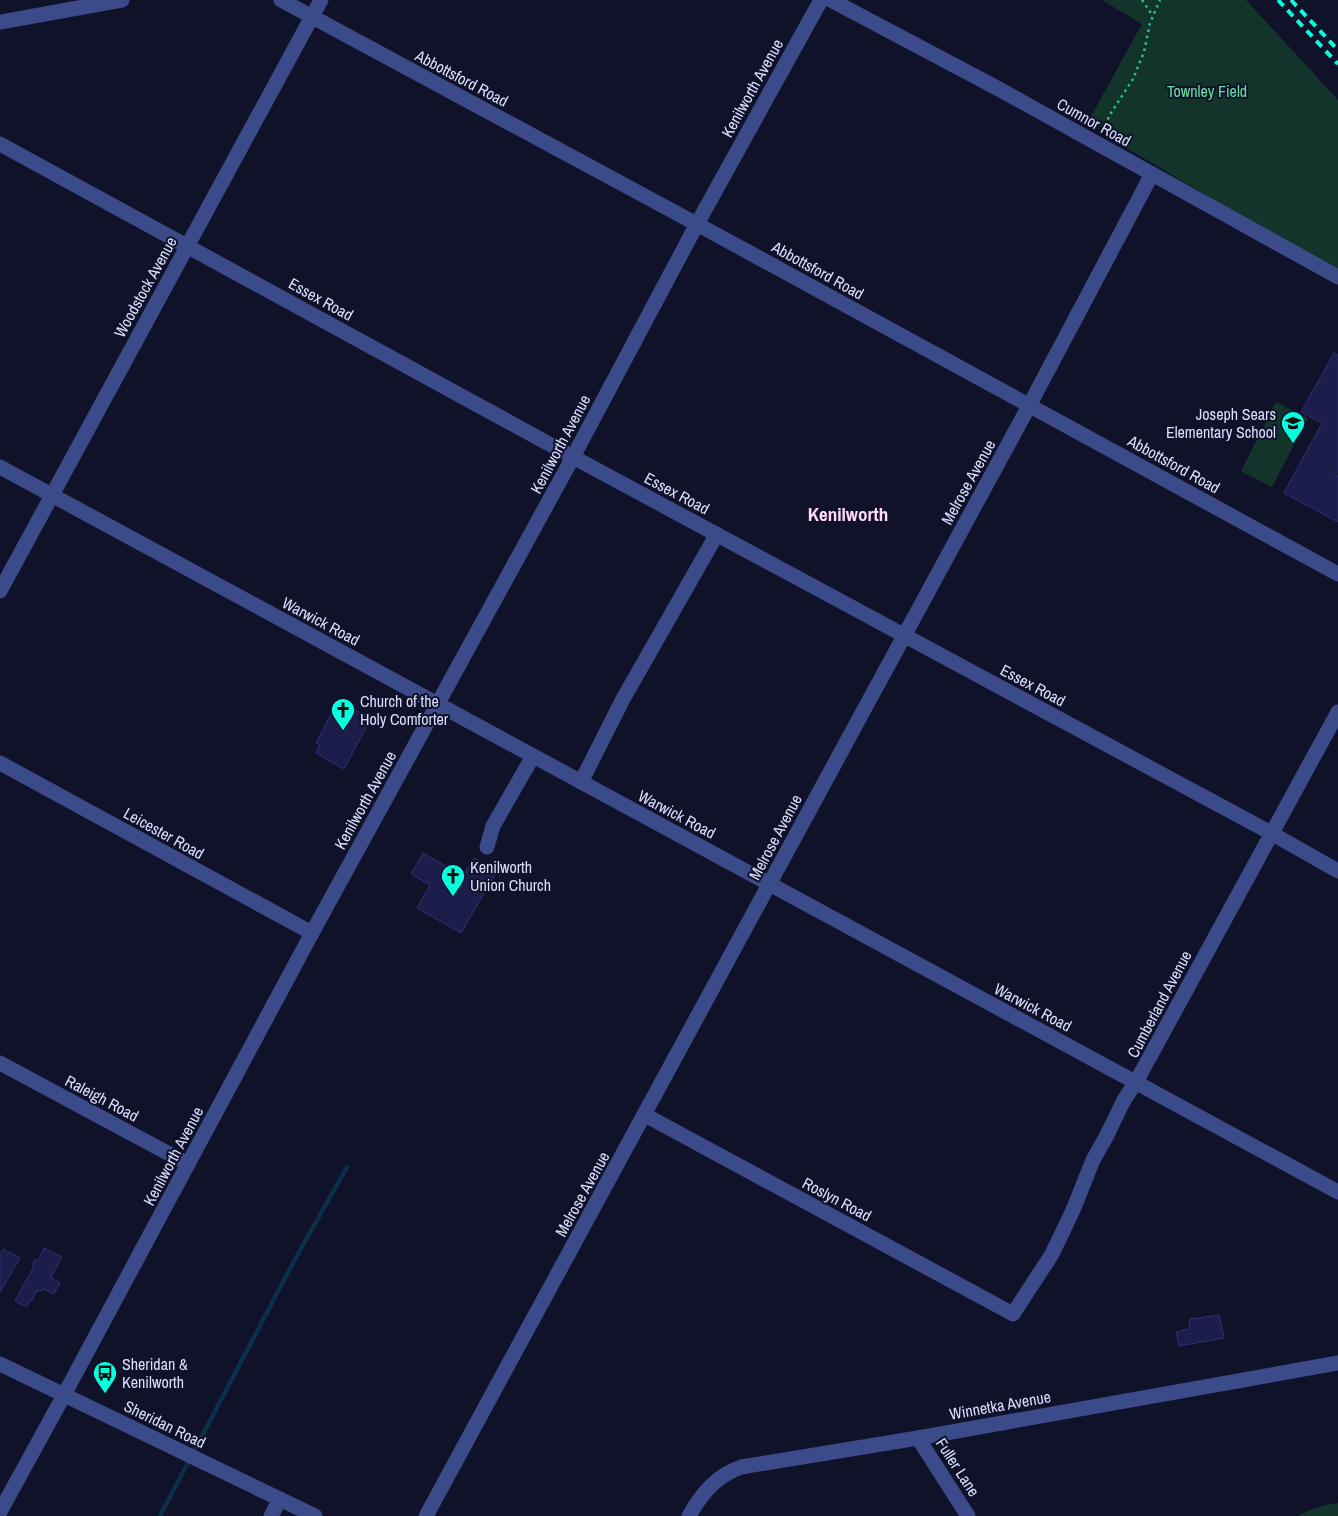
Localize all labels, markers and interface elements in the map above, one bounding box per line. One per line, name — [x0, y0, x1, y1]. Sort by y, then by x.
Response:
street label: Kenilworth Avenue — [716, 35, 788, 141]
street label: Abbottsford Road — [411, 44, 512, 112]
park label: Townley Field — [1167, 80, 1247, 102]
street label: Cumnor Road — [1053, 93, 1135, 151]
street label: Woodstock Avenue — [108, 233, 182, 341]
street label: Abbottsford Road — [767, 235, 868, 304]
street label: Essex Road — [285, 272, 357, 326]
street label: Kenilworth Avenue — [525, 391, 595, 497]
place label: Joseph Sears Elementary School — [1166, 403, 1276, 443]
school or university icon: Joseph Sears Elementary School — [1280, 410, 1306, 444]
street label: Abbottsford Road — [1123, 429, 1224, 498]
street label: Melrose Avenue — [936, 436, 1000, 528]
street label: Essex Road — [641, 467, 713, 519]
district label: Kenilworth — [808, 501, 888, 527]
street label: Warwick Road — [278, 591, 364, 651]
street label: Essex Road — [997, 659, 1069, 711]
place label: Church of the Holy Comforter — [360, 690, 449, 730]
church icon: Church of the Holy Comforter — [330, 697, 356, 731]
street label: Kenilworth Avenue — [329, 747, 401, 853]
street label: Warwick Road — [634, 784, 720, 844]
street label: Melrose Avenue — [743, 790, 807, 884]
street label: Leicester Road — [120, 802, 208, 864]
place label: Kenilworth Union Church — [470, 856, 551, 896]
church icon: Kenilworth Union Church — [440, 863, 466, 897]
street label: Cumberland Avenue — [1121, 946, 1197, 1062]
street label: Warwick Road — [990, 977, 1076, 1037]
street label: Raleigh Road — [61, 1069, 143, 1127]
street label: Kenilworth Avenue — [138, 1103, 208, 1209]
street label: Melrose Avenue — [550, 1148, 614, 1240]
street label: Roslyn Road — [799, 1172, 875, 1226]
place label: Sheridan & Kenilworth — [122, 1353, 188, 1393]
bus stop icon: Sheridan & Kenilworth — [92, 1360, 118, 1394]
street label: Winnetka Avenue — [948, 1385, 1052, 1425]
street label: Sheridan Road — [121, 1395, 209, 1453]
street label: Fuller Lane — [931, 1433, 985, 1501]

